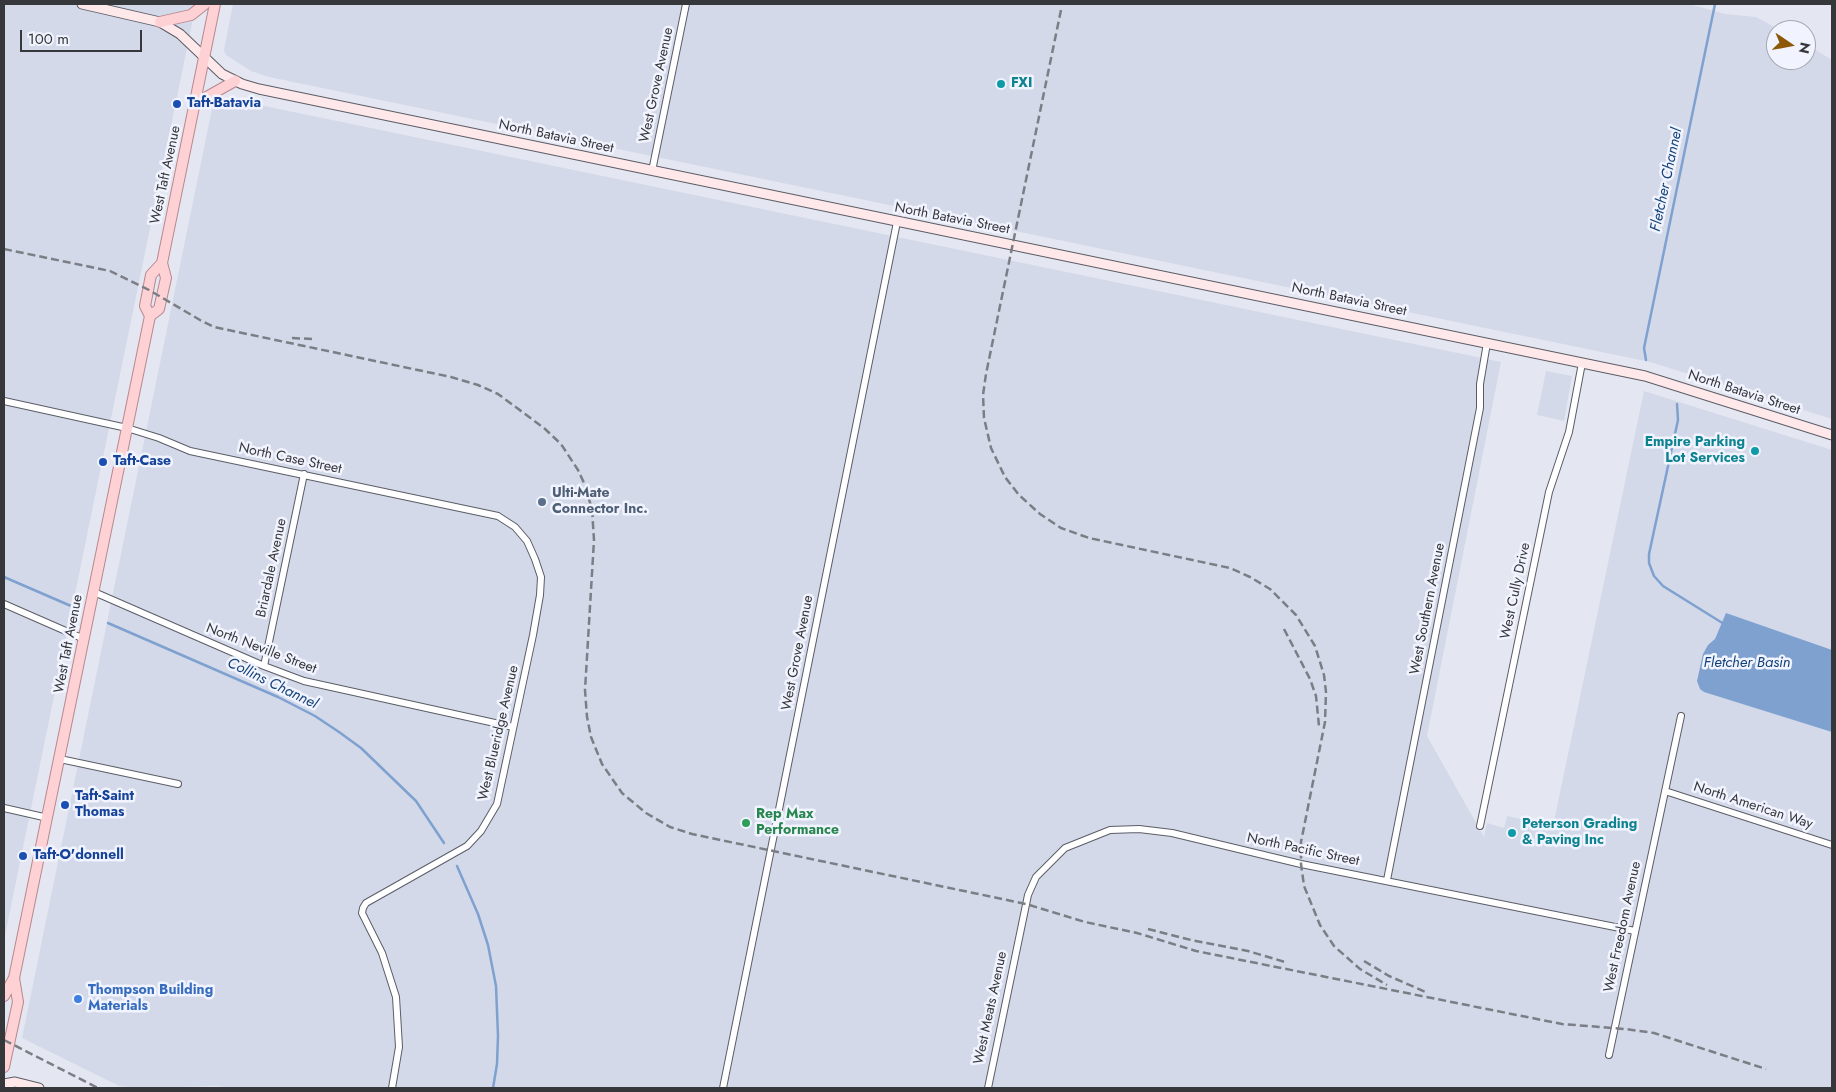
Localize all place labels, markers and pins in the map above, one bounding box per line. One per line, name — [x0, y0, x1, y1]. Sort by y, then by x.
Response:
place label: FXI — [1011, 76, 1032, 92]
marker: FXI — [995, 78, 1007, 90]
place label: Taft-Batavia — [187, 96, 261, 112]
marker: Taft-Batavia — [171, 98, 183, 110]
place label: Empire Parking Lot Services — [1645, 435, 1745, 468]
marker: Empire Parking Lot Services — [1749, 445, 1761, 457]
place label: Taft-Case — [113, 454, 171, 470]
marker: Taft-Case — [97, 456, 109, 468]
place label: Ulti-Mate Connector Inc. — [552, 486, 648, 518]
marker: Ulti-Mate Connector Inc. — [536, 496, 548, 508]
place label: Taft-Saint Thomas — [75, 789, 134, 822]
marker: Taft-Saint Thomas — [59, 799, 71, 811]
place label: Rep Max Performance — [756, 807, 839, 840]
marker: Rep Max Performance — [740, 817, 752, 829]
place label: Peterson Grading & Paving Inc — [1522, 817, 1637, 850]
marker: Peterson Grading & Paving Inc — [1506, 827, 1518, 839]
place label: Taft-O'donnell — [33, 848, 124, 864]
marker: Taft-O'donnell — [17, 850, 29, 862]
place label: Thompson Building Materials — [88, 983, 213, 1016]
marker: Thompson Building Materials — [72, 993, 84, 1005]

